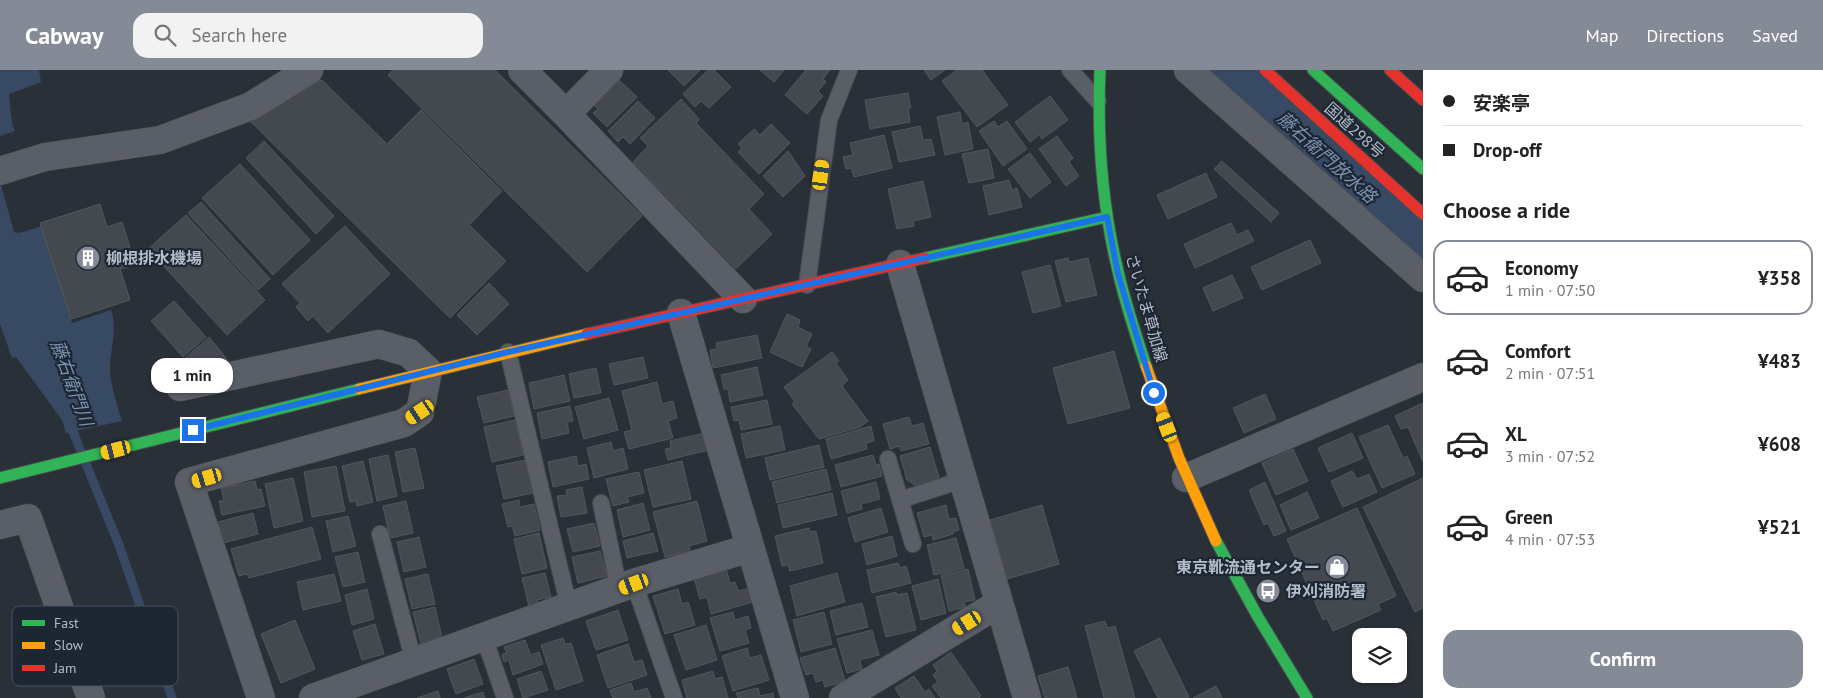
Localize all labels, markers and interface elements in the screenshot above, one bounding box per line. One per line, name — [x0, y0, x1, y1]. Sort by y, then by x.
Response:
search box — [133, 13, 483, 58]
text: Cabway — [25, 20, 103, 51]
icon: search — [151, 21, 179, 49]
text: Search here — [191, 23, 287, 47]
text: Map — [1586, 24, 1618, 47]
text: Directions — [1646, 24, 1724, 47]
text: Saved — [1752, 24, 1798, 47]
text: 安楽亭 — [1473, 91, 1530, 115]
street label: 国道298号 — [1321, 98, 1389, 162]
water label: 藤右衛門放水路 — [1272, 106, 1383, 209]
text: Drop-off — [1473, 138, 1541, 162]
car — [811, 159, 830, 191]
text: Choose a ride — [1443, 196, 1570, 224]
building icon: 柳根排水機場 — [75, 245, 101, 271]
place label: 柳根排水機場 — [106, 248, 202, 268]
street label: さいたま草加線 — [1122, 252, 1172, 364]
icon: car — [1445, 255, 1490, 300]
text: Economy — [1505, 256, 1578, 280]
text: ¥358 — [1758, 266, 1801, 290]
text: 1 min · 07:50 — [1505, 280, 1595, 300]
water label: 藤右衛門川 — [46, 337, 99, 431]
icon: car — [1445, 338, 1490, 383]
text: Comfort — [1505, 339, 1571, 363]
text: ¥483 — [1758, 349, 1801, 373]
callout: 1 min — [152, 358, 234, 392]
text: 2 min · 07:51 — [1505, 363, 1595, 383]
text: 1 min — [172, 365, 212, 385]
route start — [1143, 382, 1165, 404]
car — [403, 397, 436, 427]
car — [1154, 410, 1179, 444]
route end — [182, 419, 204, 441]
icon: car — [1445, 421, 1490, 466]
text: XL — [1505, 422, 1527, 446]
text: ¥608 — [1758, 432, 1801, 456]
car — [99, 439, 132, 461]
text: 3 min · 07:52 — [1505, 446, 1595, 466]
car — [190, 467, 223, 489]
icon: car — [1445, 504, 1490, 549]
text: Green — [1505, 505, 1553, 529]
text: ¥521 — [1758, 515, 1801, 539]
text: 4 min · 07:53 — [1505, 529, 1595, 549]
shop icon: 東京靴流通センター — [1324, 554, 1350, 580]
place label: 東京靴流通センター — [1176, 557, 1320, 577]
car — [617, 572, 650, 596]
bus stop icon: 伊刈消防署 — [1255, 578, 1281, 604]
place label: 伊刈消防署 — [1285, 581, 1366, 601]
legend — [12, 606, 178, 686]
car — [950, 609, 983, 637]
text: Fast — [54, 614, 79, 632]
map controls — [1352, 628, 1407, 683]
button: layers — [1352, 628, 1407, 683]
button: Confirm — [1443, 630, 1803, 688]
text: Slow — [54, 636, 84, 654]
text: Jam — [53, 659, 76, 677]

